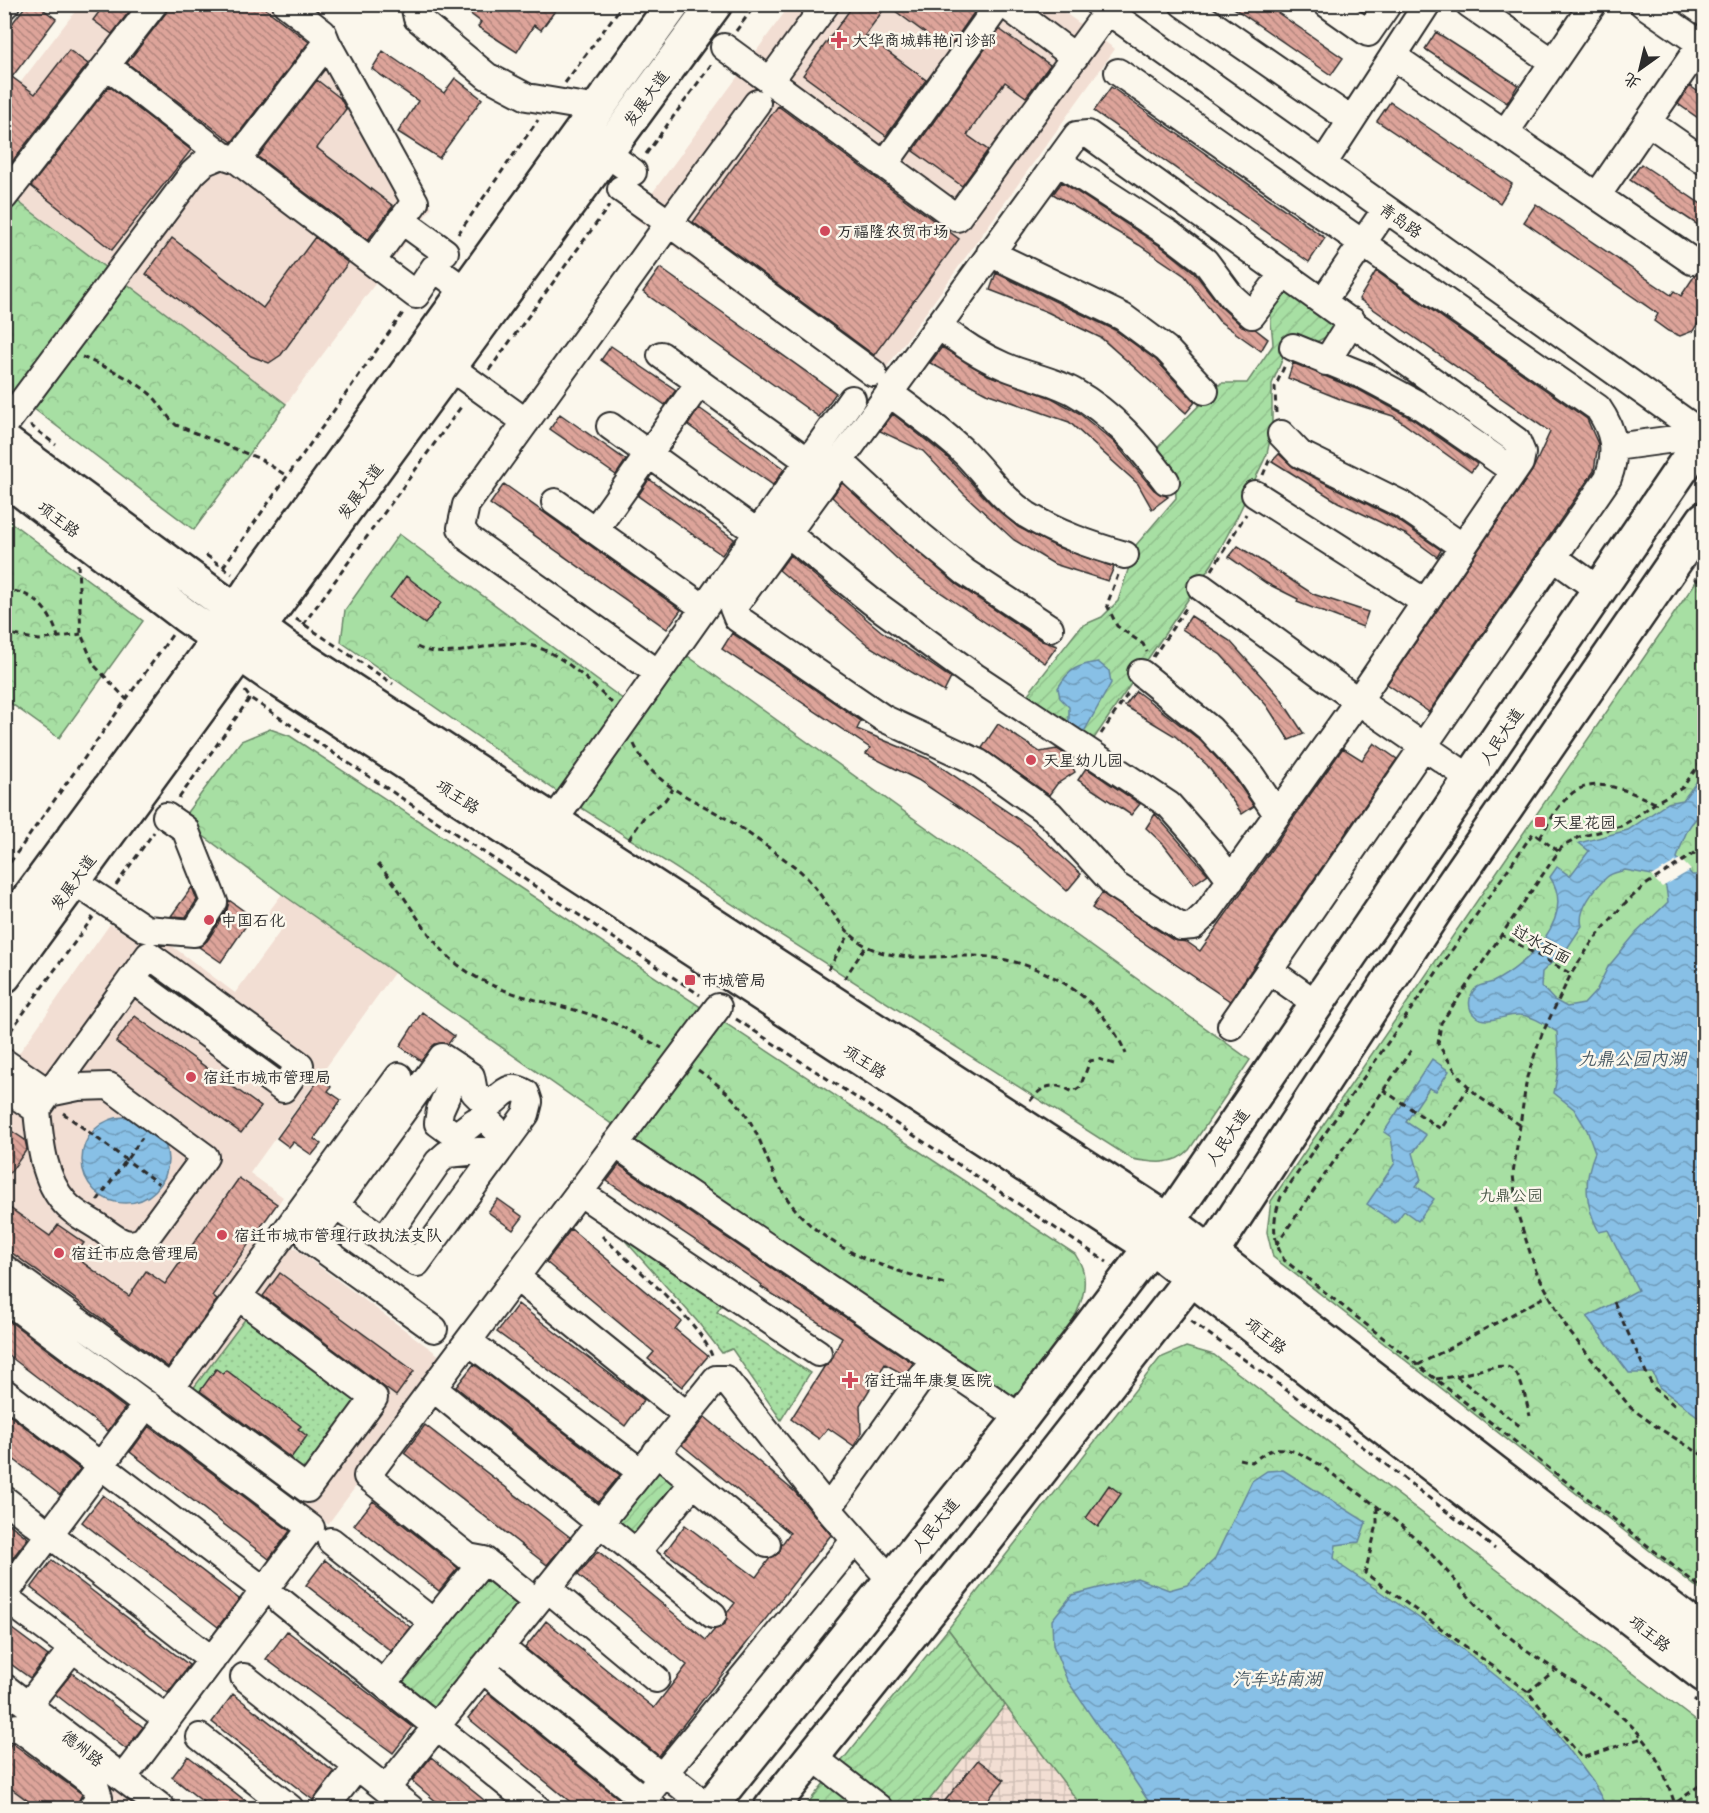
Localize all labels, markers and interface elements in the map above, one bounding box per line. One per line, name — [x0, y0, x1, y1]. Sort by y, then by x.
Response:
place label: 大华商城韩艳门诊部 — [852, 27, 996, 51]
marker: 大华商城韩艳门诊部 — [830, 31, 848, 49]
north arrow — [1610, 39, 1670, 99]
street label: 发展大道 — [617, 64, 674, 130]
text: 北 — [1618, 68, 1644, 97]
street label: 青岛路 — [1375, 196, 1428, 243]
place label: 万福隆农贸市场 — [837, 218, 949, 242]
marker: 万福隆农贸市场 — [818, 224, 832, 238]
street label: 发展大道 — [331, 457, 388, 523]
street label: 项王路 — [33, 494, 86, 542]
street label: 人民大道 — [1472, 702, 1528, 769]
place label: 天星幼儿园 — [1043, 747, 1123, 771]
marker: 天星幼儿园 — [1024, 753, 1038, 767]
street label: 项王路 — [432, 772, 485, 818]
place label: 天星花园 — [1552, 809, 1616, 833]
marker: 天星花园 — [1533, 815, 1547, 829]
street label: 发展大道 — [44, 848, 101, 914]
place label: 中国石化 — [221, 907, 285, 931]
marker: 中国石化 — [202, 913, 216, 927]
street label: 过水石面 — [1509, 917, 1576, 969]
place label: 市城管局 — [702, 967, 766, 991]
marker: 市城管局 — [683, 973, 697, 987]
street label: 项王路 — [839, 1037, 892, 1083]
water label: 九鼎公园内湖 — [1578, 1044, 1688, 1071]
place label: 宿迁市城市管理局 — [203, 1064, 331, 1088]
marker: 宿迁市城市管理局 — [184, 1070, 198, 1084]
street label: 人民大道 — [1198, 1103, 1254, 1170]
park label: 九鼎公园 — [1479, 1182, 1543, 1206]
place label: 宿迁市城市管理行政执法支队 — [234, 1222, 442, 1246]
marker: 宿迁市城市管理行政执法支队 — [215, 1228, 229, 1242]
place label: 宿迁市应急管理局 — [71, 1240, 199, 1264]
marker: 宿迁市应急管理局 — [52, 1246, 66, 1260]
street label: 项王路 — [1240, 1310, 1293, 1358]
place label: 宿迁瑞年康复医院 — [864, 1367, 992, 1391]
marker: 宿迁瑞年康复医院 — [841, 1371, 859, 1389]
street label: 人民大道 — [905, 1492, 964, 1557]
street label: 项王路 — [1624, 1608, 1677, 1656]
water label: 汽车站南湖 — [1232, 1664, 1324, 1691]
street label: 德州路 — [57, 1723, 110, 1771]

